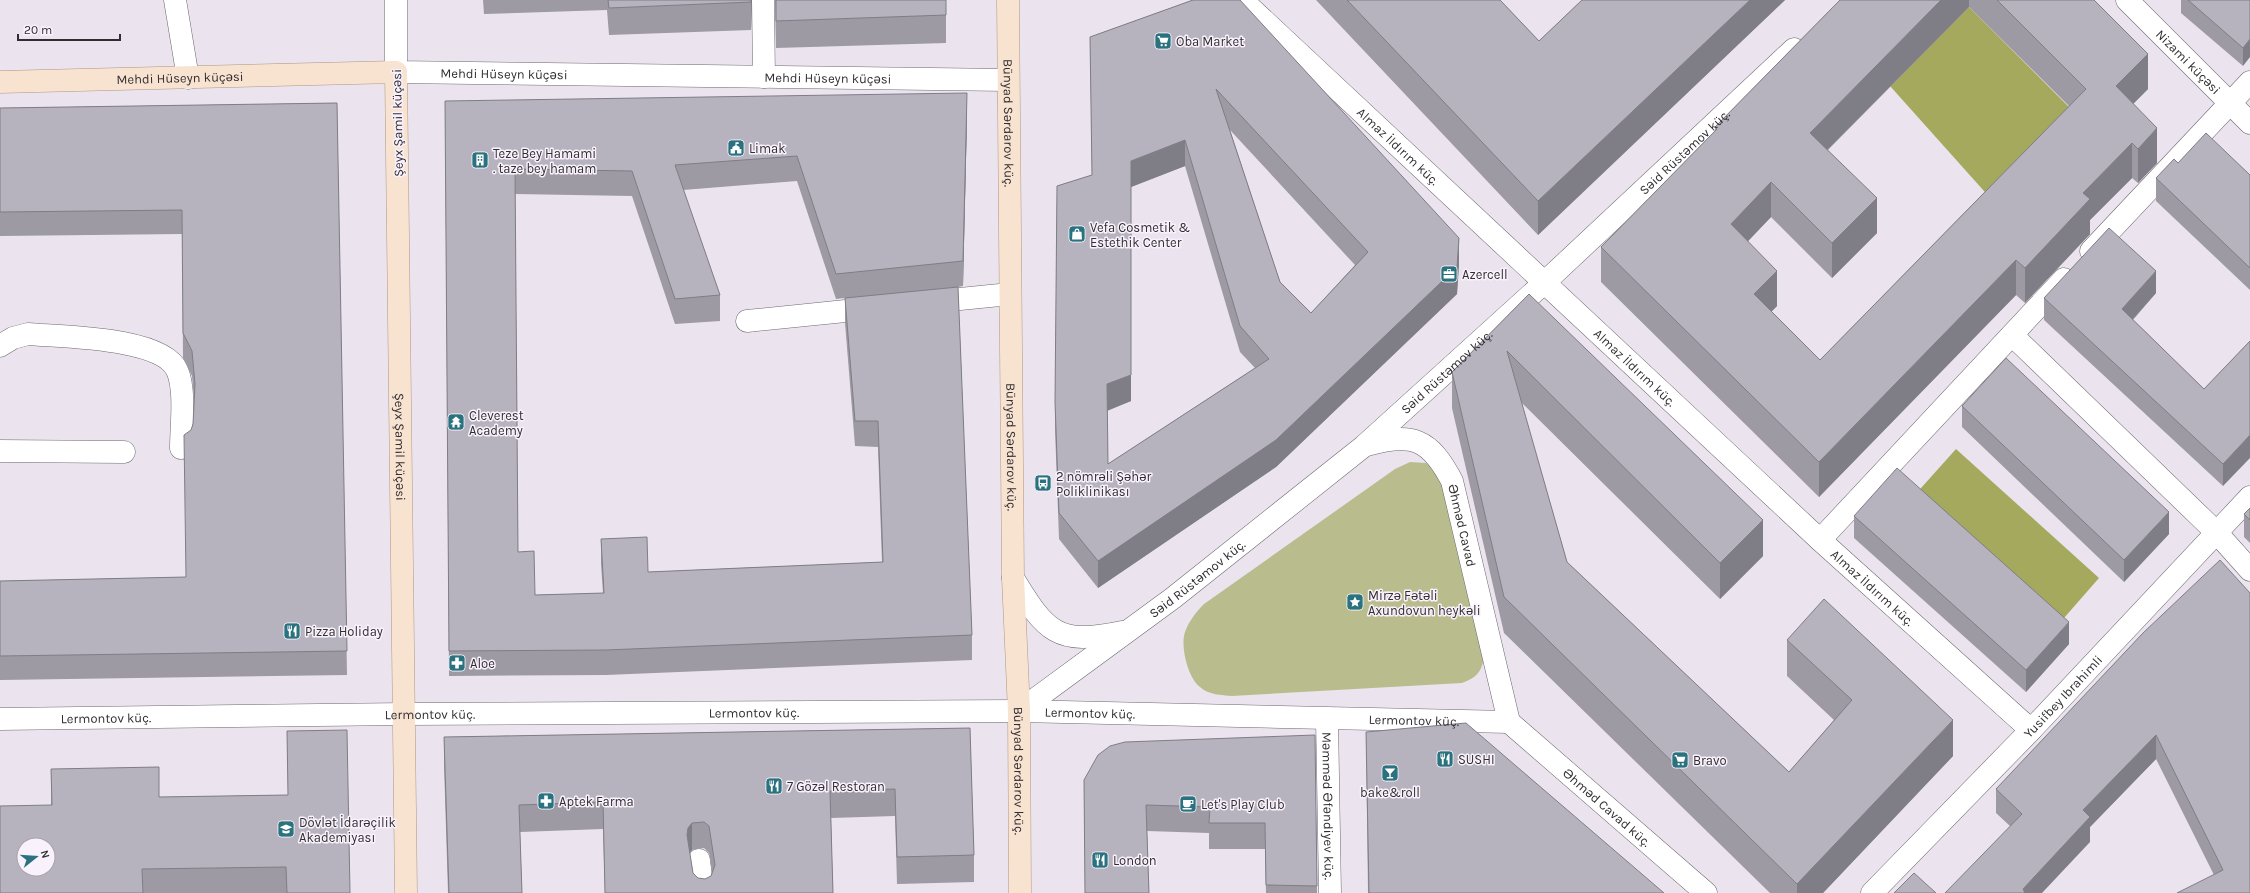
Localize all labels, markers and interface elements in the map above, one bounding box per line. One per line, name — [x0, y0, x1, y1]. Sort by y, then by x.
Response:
scale bar — [18, 16, 120, 42]
text: 20 m — [24, 23, 52, 37]
street label: Nizami küçəsi — [2153, 26, 2224, 97]
supermarket icon: Oba Market — [1153, 31, 1173, 51]
place label: Oba Market — [1176, 34, 1244, 49]
street label: Bünyad Sərdarov küç. — [1001, 59, 1017, 187]
street label: Mehdi Hüseyn küçəsi — [440, 66, 568, 82]
street label: Mehdi Hüseyn küçəsi — [116, 69, 244, 87]
street label: Şeyx Şamil küçəsi — [389, 69, 406, 177]
street label: Mehdi Hüseyn küçəsi — [764, 70, 892, 86]
street label: Almaz İldırım küç. — [1354, 105, 1442, 188]
street label: Səid Rüstəmov küç. — [1636, 106, 1733, 198]
public building icon: Limak — [726, 138, 746, 158]
place label: Limak — [749, 141, 786, 156]
place label: Teze Bey Hamami . taze bey hamam — [493, 146, 596, 176]
building icon: Teze Bey Hamami . taze bey hamam — [470, 150, 490, 170]
place label: Vefa Cosmetik & Estethik Center — [1090, 220, 1190, 250]
shop icon: Vefa Cosmetik & Estethik Center — [1067, 224, 1087, 244]
office icon: Azercell — [1439, 264, 1459, 284]
place label: Azercell — [1462, 267, 1508, 282]
street label: Almaz İldırım küç. — [1591, 326, 1679, 410]
street label: Səid Rüstəmov küç. — [1398, 327, 1495, 417]
street label: Bünyad Sərdarov küç. — [1003, 383, 1019, 511]
street label: Şeyx Şamil küçəsi — [392, 393, 408, 501]
place label: Cleverest Academy — [469, 408, 524, 438]
temple icon: Cleverest Academy — [446, 412, 466, 432]
place label: 2 nömrəli Şəhər Poliklinikası — [1056, 469, 1151, 499]
bus stop icon: 2 nömrəli Şəhər Poliklinikası — [1033, 473, 1053, 493]
street label: Əhməd Cavad — [1445, 483, 1479, 568]
street label: Səid Rüstəmov küç. — [1146, 537, 1248, 621]
street label: Almaz İldırım küç. — [1828, 547, 1917, 629]
place label: Mirzə Fətəli Axundovun heykəli — [1368, 588, 1481, 618]
place icon: Mirzə Fətəli Axundovun heykəli — [1345, 592, 1365, 612]
restaurant icon: Pizza Holiday — [282, 621, 302, 641]
place label: Pizza Holiday — [305, 624, 383, 639]
street label: Yusifbey Ibrahimli — [2021, 652, 2105, 741]
pharmacy icon: Aloe — [447, 653, 467, 673]
place label: Aloe — [470, 656, 495, 671]
street label: Lermontov küç. — [709, 705, 799, 721]
street label: Lermontov küç. — [1045, 705, 1135, 722]
street label: Bünyad Sərdarov küç. — [1011, 706, 1027, 835]
street label: Lermontov küç. — [385, 707, 475, 722]
street label: Lermontov küç. — [61, 710, 151, 726]
street label: Lermontov küç. — [1368, 712, 1459, 729]
street label: Məmməd Əfəndiyev küç. — [1319, 732, 1337, 880]
restaurant icon: SUSHI — [1435, 749, 1455, 769]
supermarket icon: Bravo — [1670, 750, 1690, 770]
place label: SUSHI — [1458, 752, 1495, 767]
place label: Bravo — [1693, 753, 1727, 768]
bar icon: bake&roll — [1380, 763, 1400, 783]
street label: Əhməd Cavad küç. — [1560, 765, 1654, 850]
restaurant icon: 7 Gözəl Restoran — [764, 776, 784, 796]
place label: 7 Gözəl Restoran — [787, 779, 885, 794]
place label: bake&roll — [1360, 785, 1420, 800]
pharmacy icon: Aptek Farma — [536, 791, 556, 811]
place label: Aptek Farma — [559, 794, 634, 809]
cafe icon: Let's Play Club — [1178, 794, 1198, 814]
place label: Let's Play Club — [1201, 797, 1285, 812]
place label: Dövlət İdarəçilik Akademiyası — [299, 815, 396, 845]
school or university icon: Dövlət İdarəçilik Akademiyası — [276, 819, 296, 839]
north arrow — [16, 837, 56, 877]
text: N — [38, 849, 52, 860]
restaurant icon: London — [1090, 850, 1110, 870]
place label: London — [1113, 853, 1157, 868]

